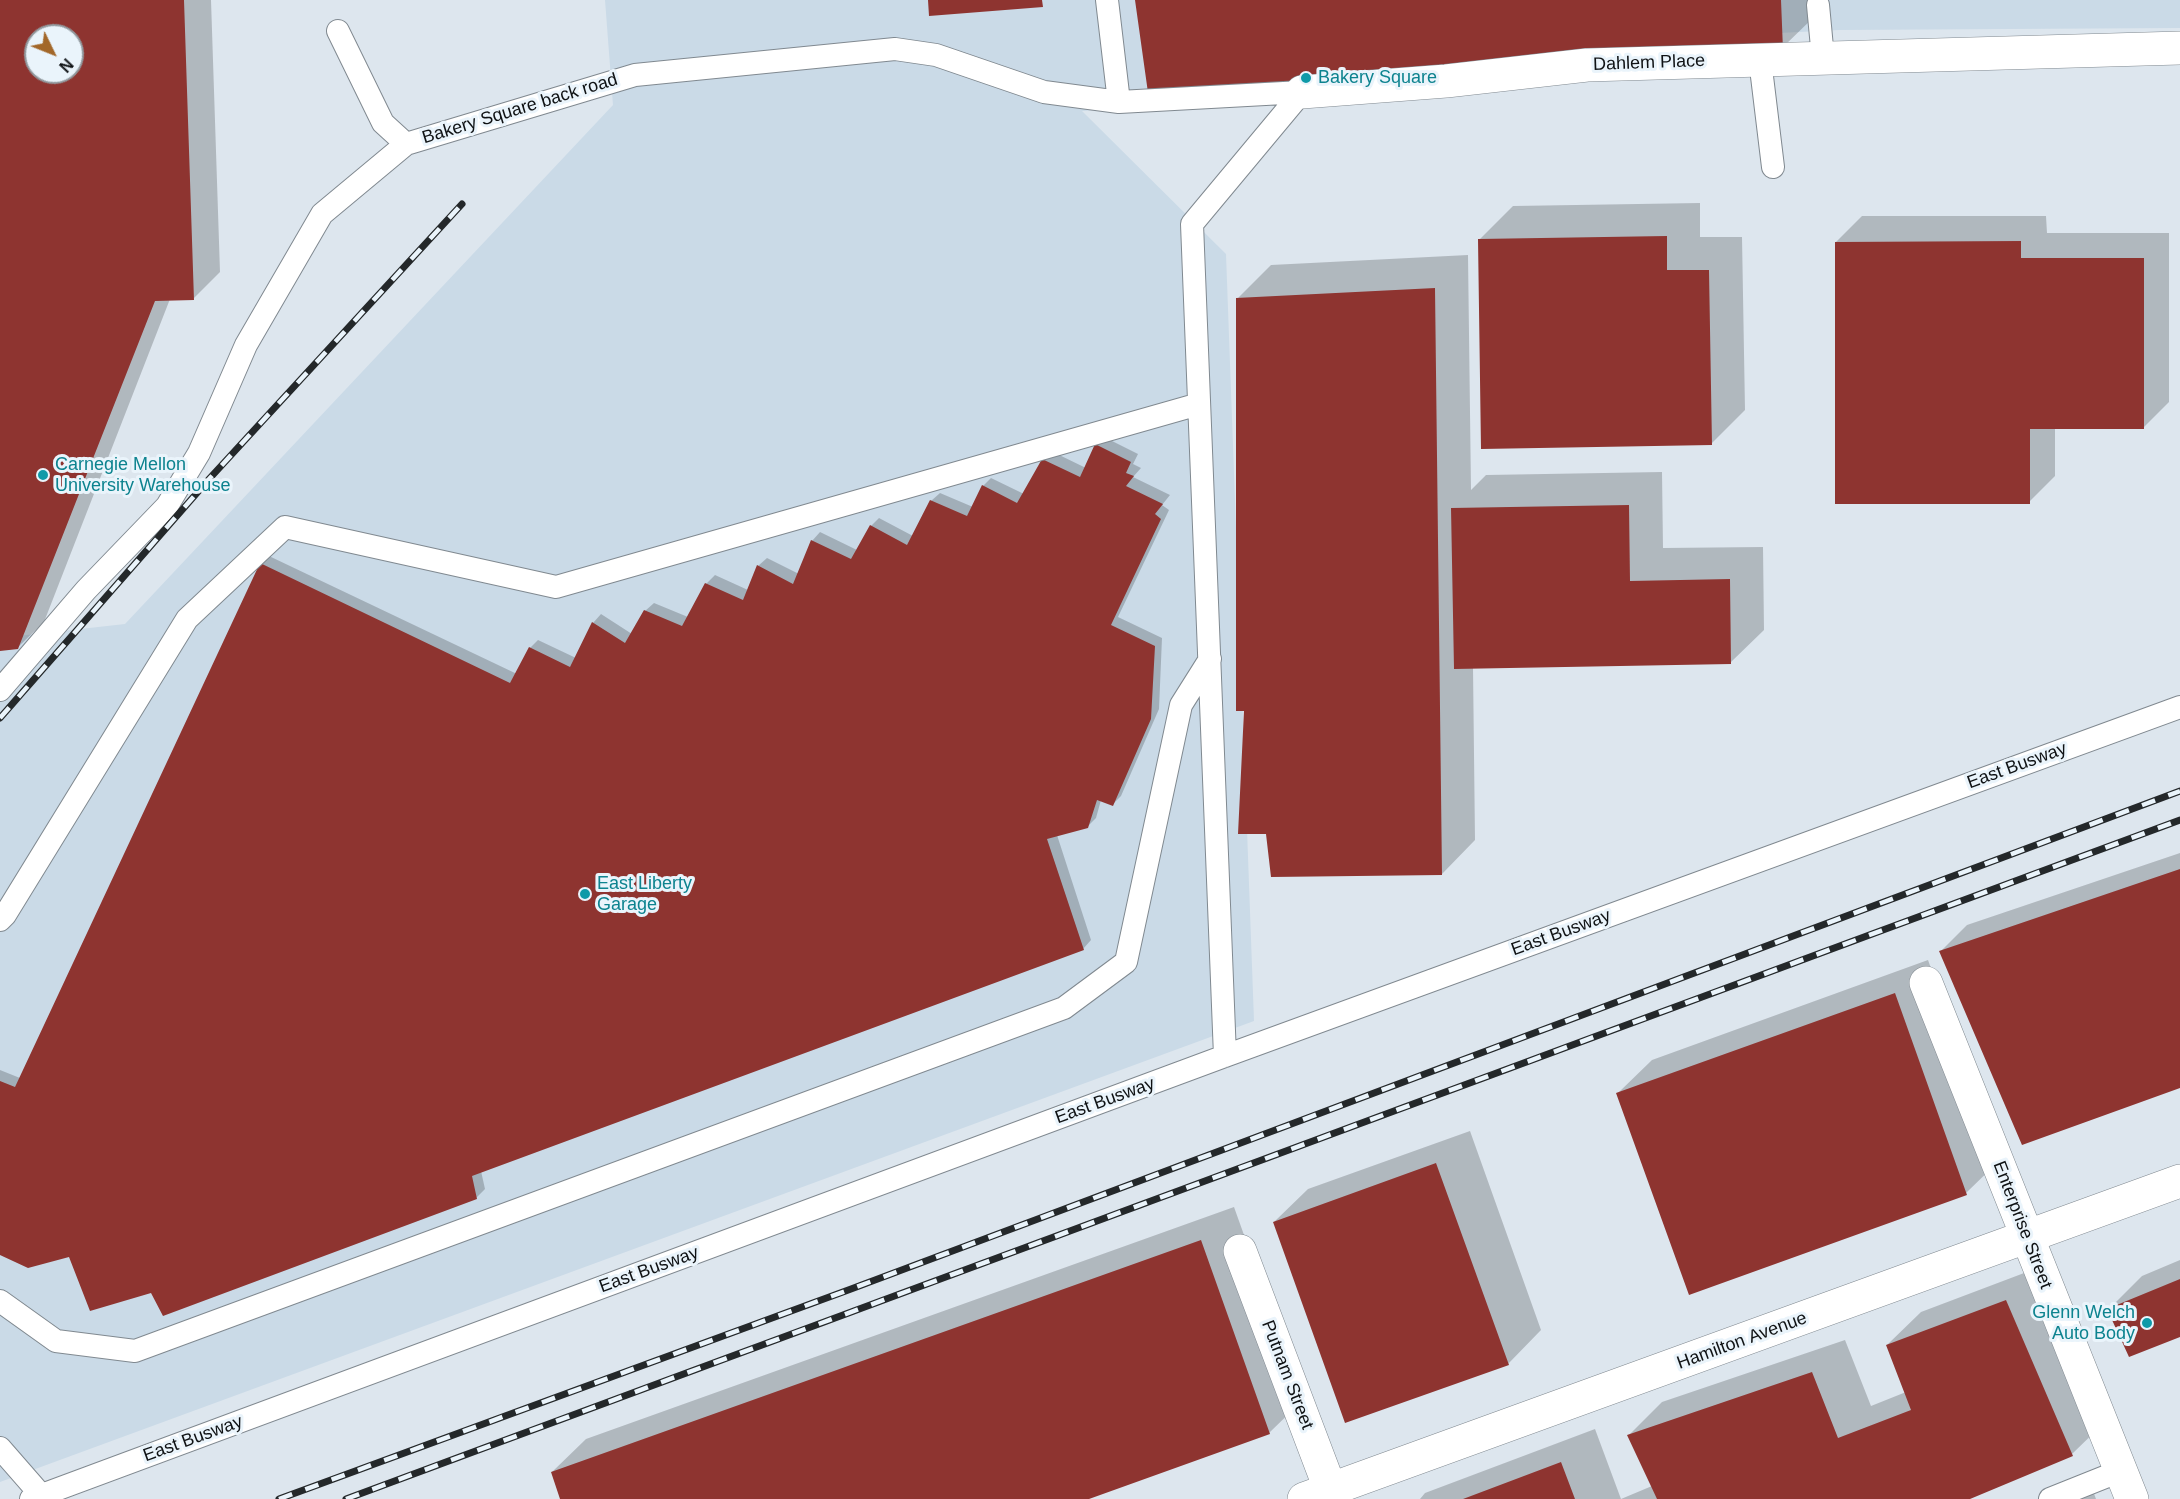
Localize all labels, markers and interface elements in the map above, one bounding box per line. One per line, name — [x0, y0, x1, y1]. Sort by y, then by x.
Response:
north arrow — [24, 24, 84, 84]
street label: Dahlem Place — [1593, 50, 1705, 76]
text: N — [56, 55, 76, 75]
place label: Bakery Square — [1318, 67, 1437, 89]
street label: Bakery Square back road — [420, 69, 620, 149]
marker: Bakery Square — [1299, 71, 1313, 85]
place label: Carnegie Mellon University Warehouse — [55, 454, 230, 496]
marker: Carnegie Mellon University Warehouse — [36, 468, 50, 482]
street label: East Busway — [1964, 738, 2070, 794]
place label: East Liberty Garage — [597, 873, 692, 916]
marker: East Liberty Garage — [578, 887, 592, 901]
street label: East Busway — [1508, 905, 1614, 961]
street label: East Busway — [1052, 1073, 1158, 1129]
street label: Enterprise Street — [1988, 1158, 2056, 1292]
street label: East Busway — [596, 1242, 702, 1298]
place label: Glenn Welch Auto Body — [2032, 1302, 2135, 1344]
street label: Hamilton Avenue — [1674, 1307, 1810, 1375]
marker: Glenn Welch Auto Body — [2140, 1316, 2154, 1330]
street label: Putnam Street — [1256, 1317, 1318, 1433]
street label: East Busway — [140, 1411, 246, 1467]

